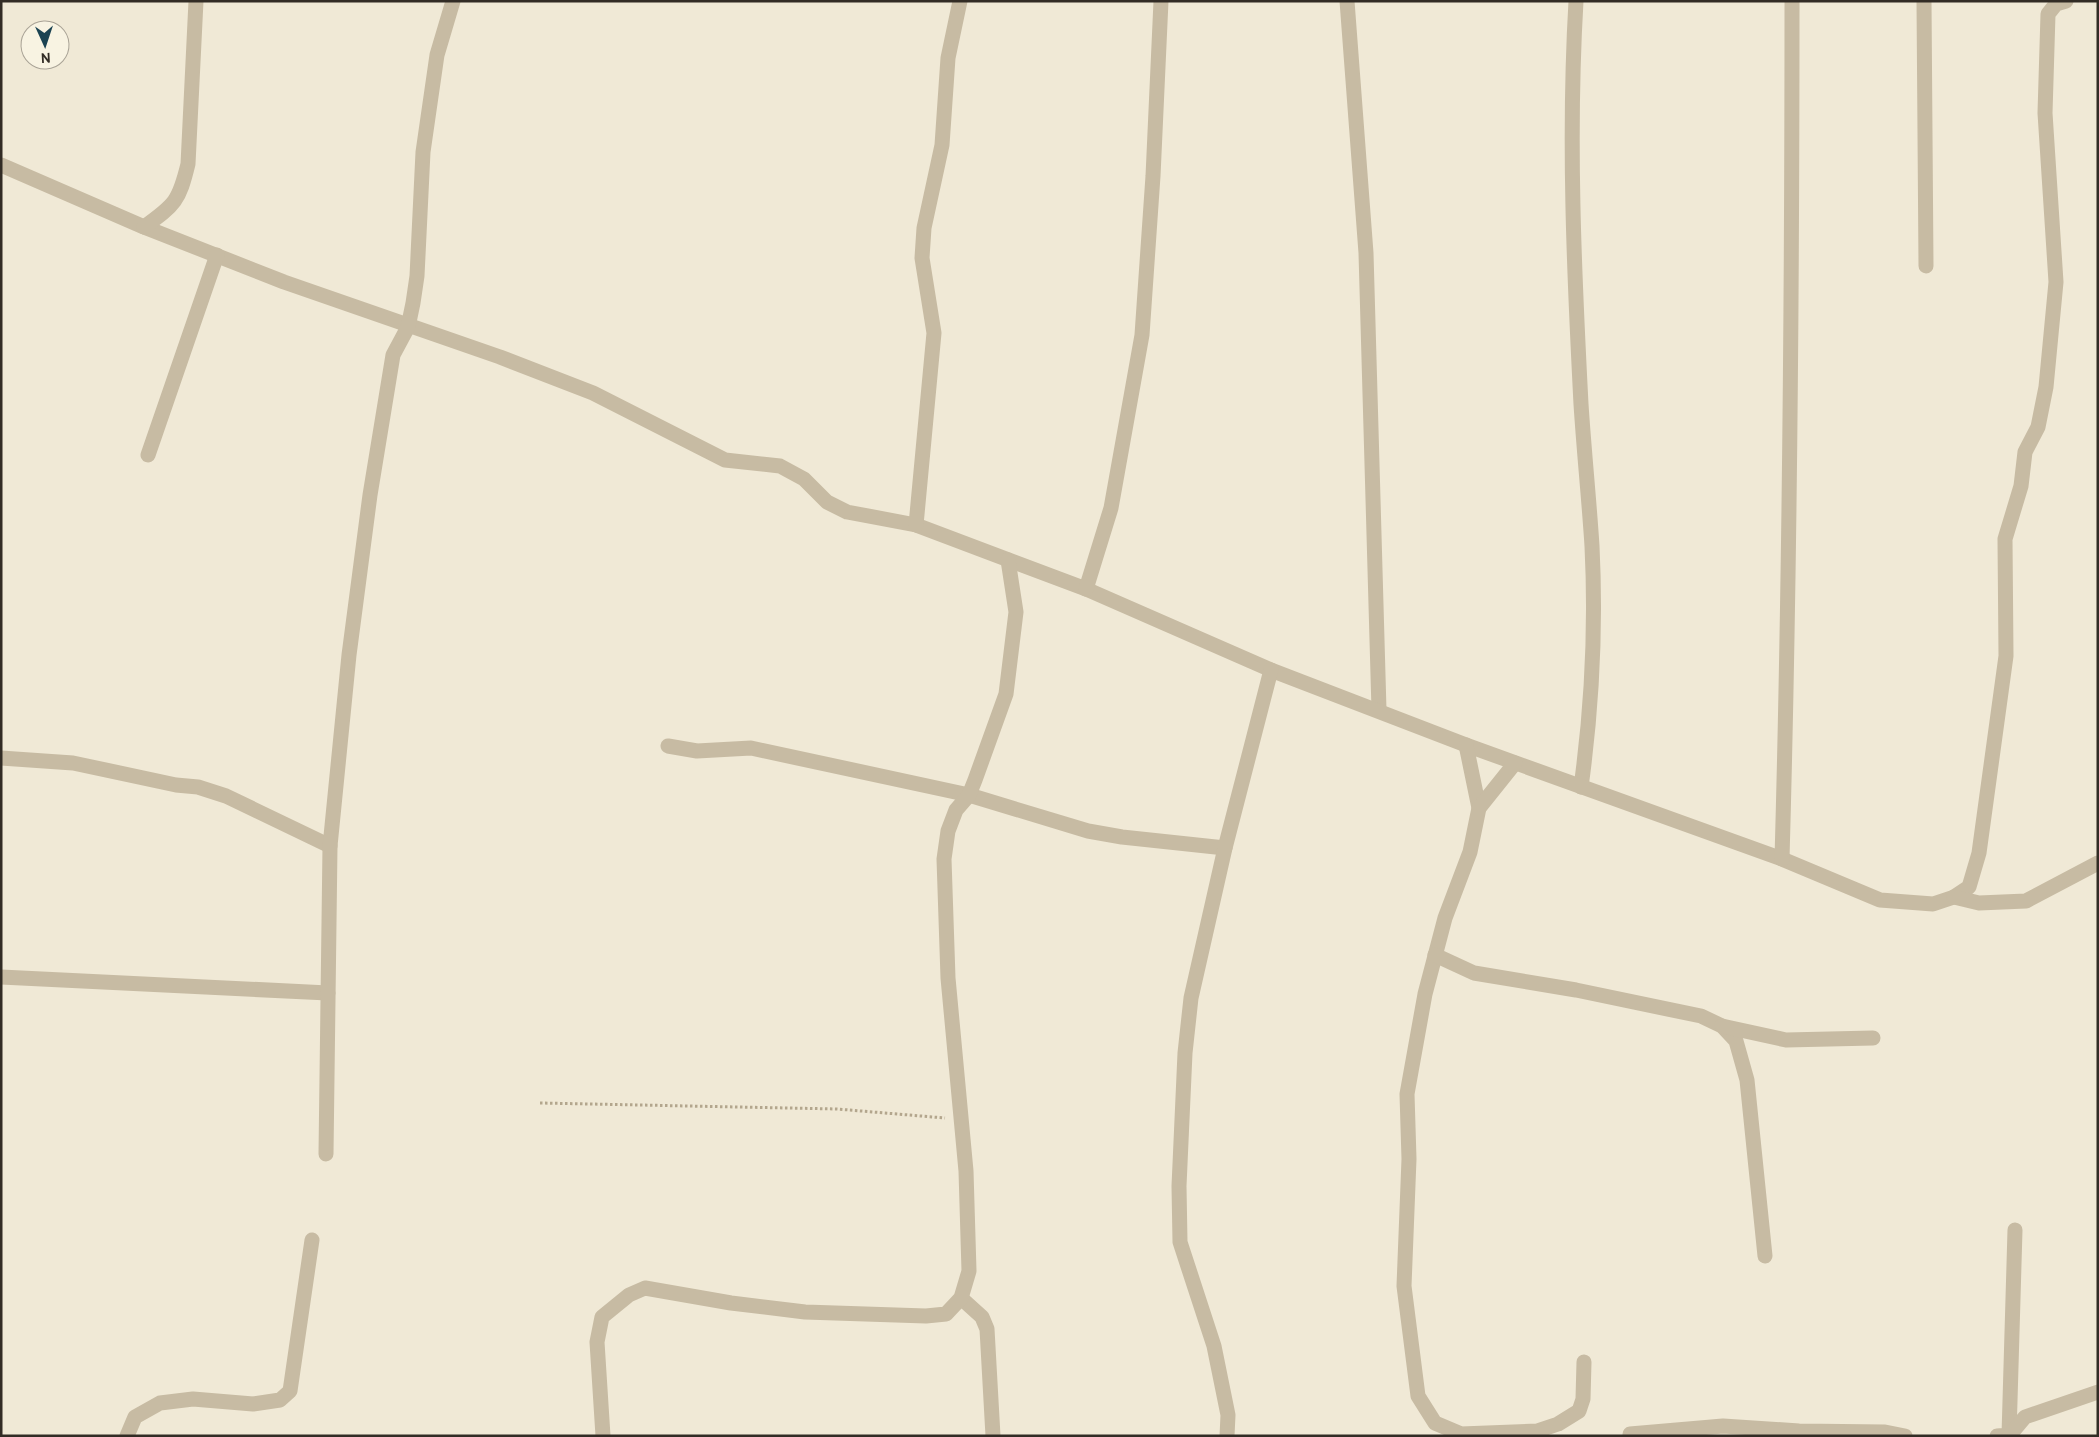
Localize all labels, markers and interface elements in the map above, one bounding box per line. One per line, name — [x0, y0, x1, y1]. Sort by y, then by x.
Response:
north arrow — [20, 20, 70, 70]
text: N — [40, 48, 51, 65]

